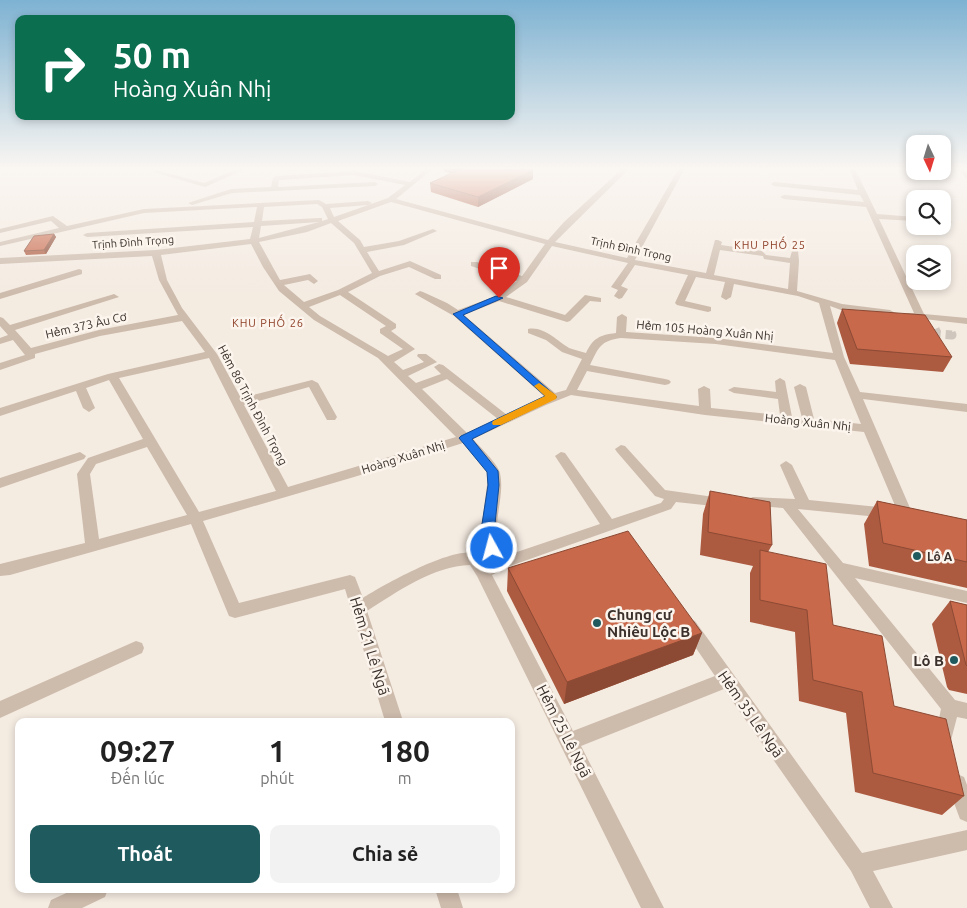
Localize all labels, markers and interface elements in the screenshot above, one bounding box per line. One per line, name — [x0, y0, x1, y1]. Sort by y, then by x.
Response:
icon: right — [30, 35, 95, 100]
text: 50 m — [113, 35, 191, 75]
text: Hoàng Xuân Nhị — [113, 76, 271, 101]
north arrow — [906, 135, 951, 180]
map controls — [906, 135, 951, 290]
button: search — [906, 190, 951, 235]
street label: Trịnh Đình Trọng — [92, 233, 175, 252]
street label: Trịnh Đình Trọng — [589, 235, 672, 264]
district label: KHU PHỐ 25 — [734, 236, 806, 251]
button: layers — [906, 245, 951, 290]
pin — [478, 247, 520, 298]
icon: arrive — [485, 254, 513, 282]
street label: Hẻm 373 Âu Cơ — [44, 309, 128, 341]
district label: KHU PHỐ 26 — [232, 314, 304, 329]
street label: Hẻm 105 Hoàng Xuân Nhị — [636, 318, 774, 343]
street label: Hẻm 86 Trịnh Đình Trọng — [215, 343, 290, 468]
street label: Hoàng Xuân Nhị — [764, 411, 852, 434]
street label: Hoàng Xuân Nhị — [360, 438, 447, 477]
position arrow — [465, 521, 517, 573]
marker: Lô A — [911, 550, 923, 562]
place label: Lô A — [927, 550, 953, 563]
street label: Hẻm 21 Lê Ngã — [347, 595, 393, 697]
place label: Chung cư Nhiêu Lộc B — [607, 606, 690, 640]
marker: Chung cư Nhiêu Lộc B — [591, 617, 603, 629]
place label: Lô B — [913, 652, 944, 669]
marker: Lô B — [948, 654, 960, 666]
street label: Hẻm 35 Lê Ngã — [715, 667, 787, 761]
street label: Hẻm 25 Lê Ngã — [533, 682, 595, 780]
text: 09:27 — [100, 734, 175, 768]
text: 1 — [269, 734, 286, 768]
text: 180 — [379, 734, 430, 768]
text: Đến lúc — [111, 769, 165, 787]
text: phút — [260, 769, 294, 787]
text: m — [398, 769, 411, 787]
button: Thoát — [30, 825, 260, 883]
button: Chia sẻ — [270, 825, 500, 883]

